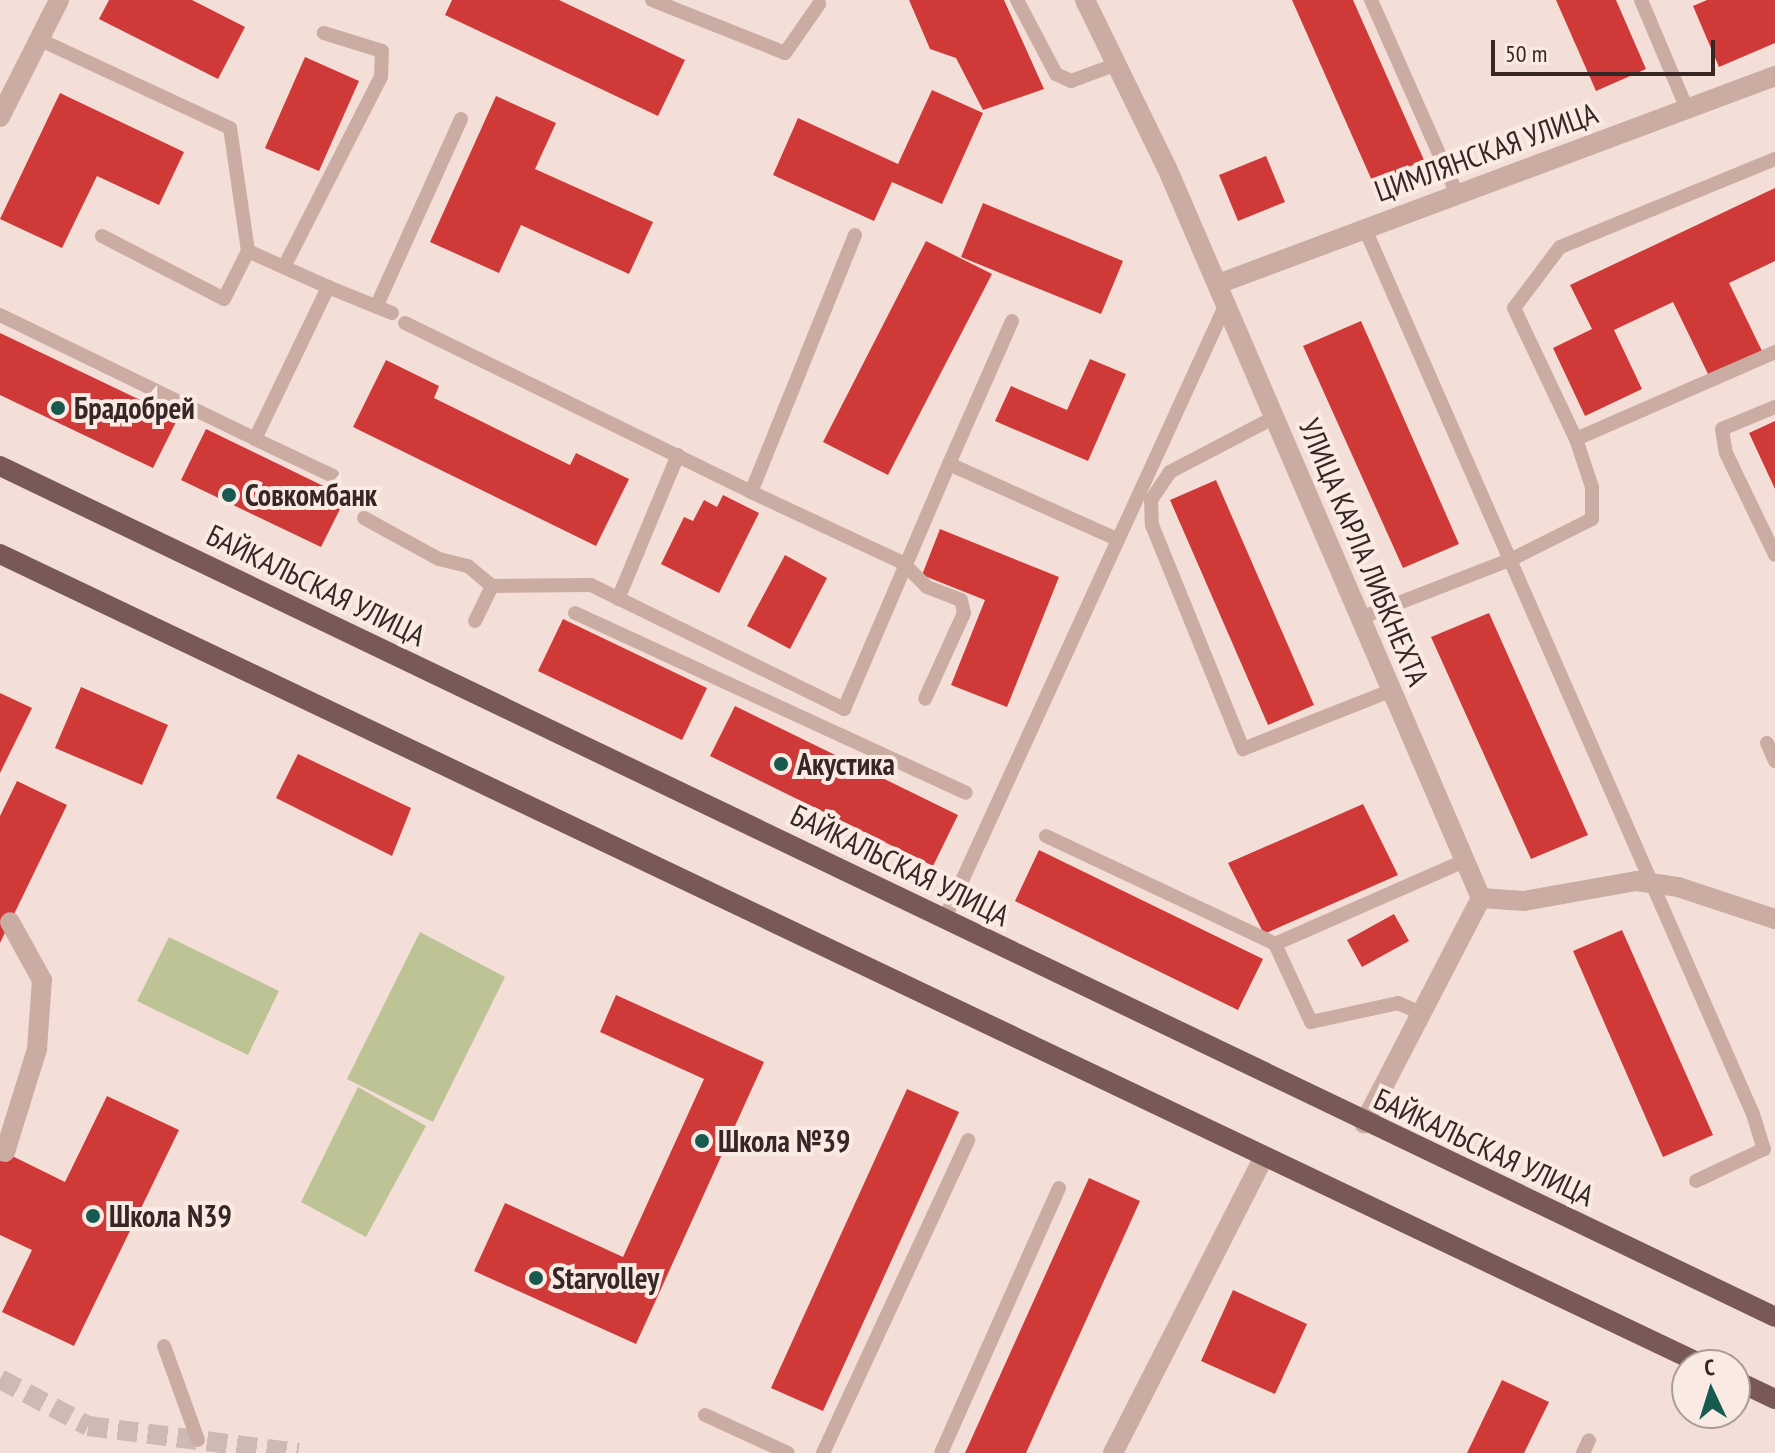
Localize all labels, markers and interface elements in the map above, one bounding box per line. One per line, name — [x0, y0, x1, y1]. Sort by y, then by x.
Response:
scale bar — [1495, 24, 1719, 74]
text: 50 m — [1505, 38, 1547, 69]
street label: ЦИМЛЯНСКАЯ УЛИЦА — [1369, 95, 1603, 209]
place label: Брадобрей — [74, 390, 195, 426]
marker: Брадобрей — [49, 399, 67, 417]
street label: УЛИЦА КАРЛА ЛИБКНЕХТА — [1291, 412, 1437, 692]
place label: Совкомбанк — [245, 477, 377, 513]
marker: Совкомбанк — [220, 486, 238, 504]
street label: БАЙКАЛЬСКАЯ УЛИЦА — [201, 516, 431, 654]
place label: Акустика — [797, 746, 895, 782]
marker: Акустика — [772, 755, 790, 773]
street label: БАЙКАЛЬСКАЯ УЛИЦА — [785, 796, 1015, 934]
street label: БАЙКАЛЬСКАЯ УЛИЦА — [1368, 1080, 1600, 1214]
place label: Школа №39 — [718, 1123, 850, 1159]
marker: Школа №39 — [693, 1132, 711, 1150]
place label: Школа N39 — [109, 1198, 232, 1234]
marker: Школа N39 — [84, 1207, 102, 1225]
place label: Starvolley — [552, 1260, 659, 1296]
marker: Starvolley — [527, 1269, 545, 1287]
north arrow — [1671, 1349, 1751, 1429]
text: С — [1703, 1353, 1715, 1381]

